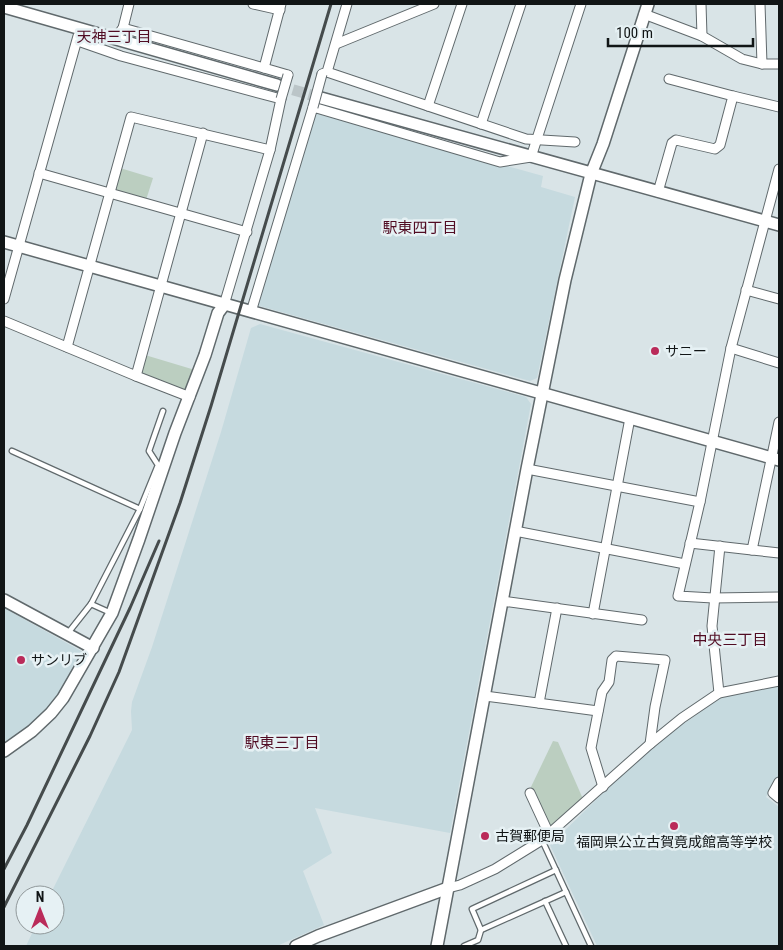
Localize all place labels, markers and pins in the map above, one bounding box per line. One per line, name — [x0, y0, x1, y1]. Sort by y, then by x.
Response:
place label: サニー — [665, 343, 707, 359]
marker: サニー — [649, 345, 661, 357]
place label: サンリブ — [31, 652, 87, 668]
marker: サンリブ — [15, 654, 27, 666]
marker: 福岡県公立古賀竟成館高等学校 — [668, 820, 680, 832]
place label: 古賀郵便局 — [495, 828, 565, 844]
marker: 古賀郵便局 — [479, 830, 491, 842]
place label: 福岡県公立古賀竟成館高等学校 — [576, 834, 772, 850]

